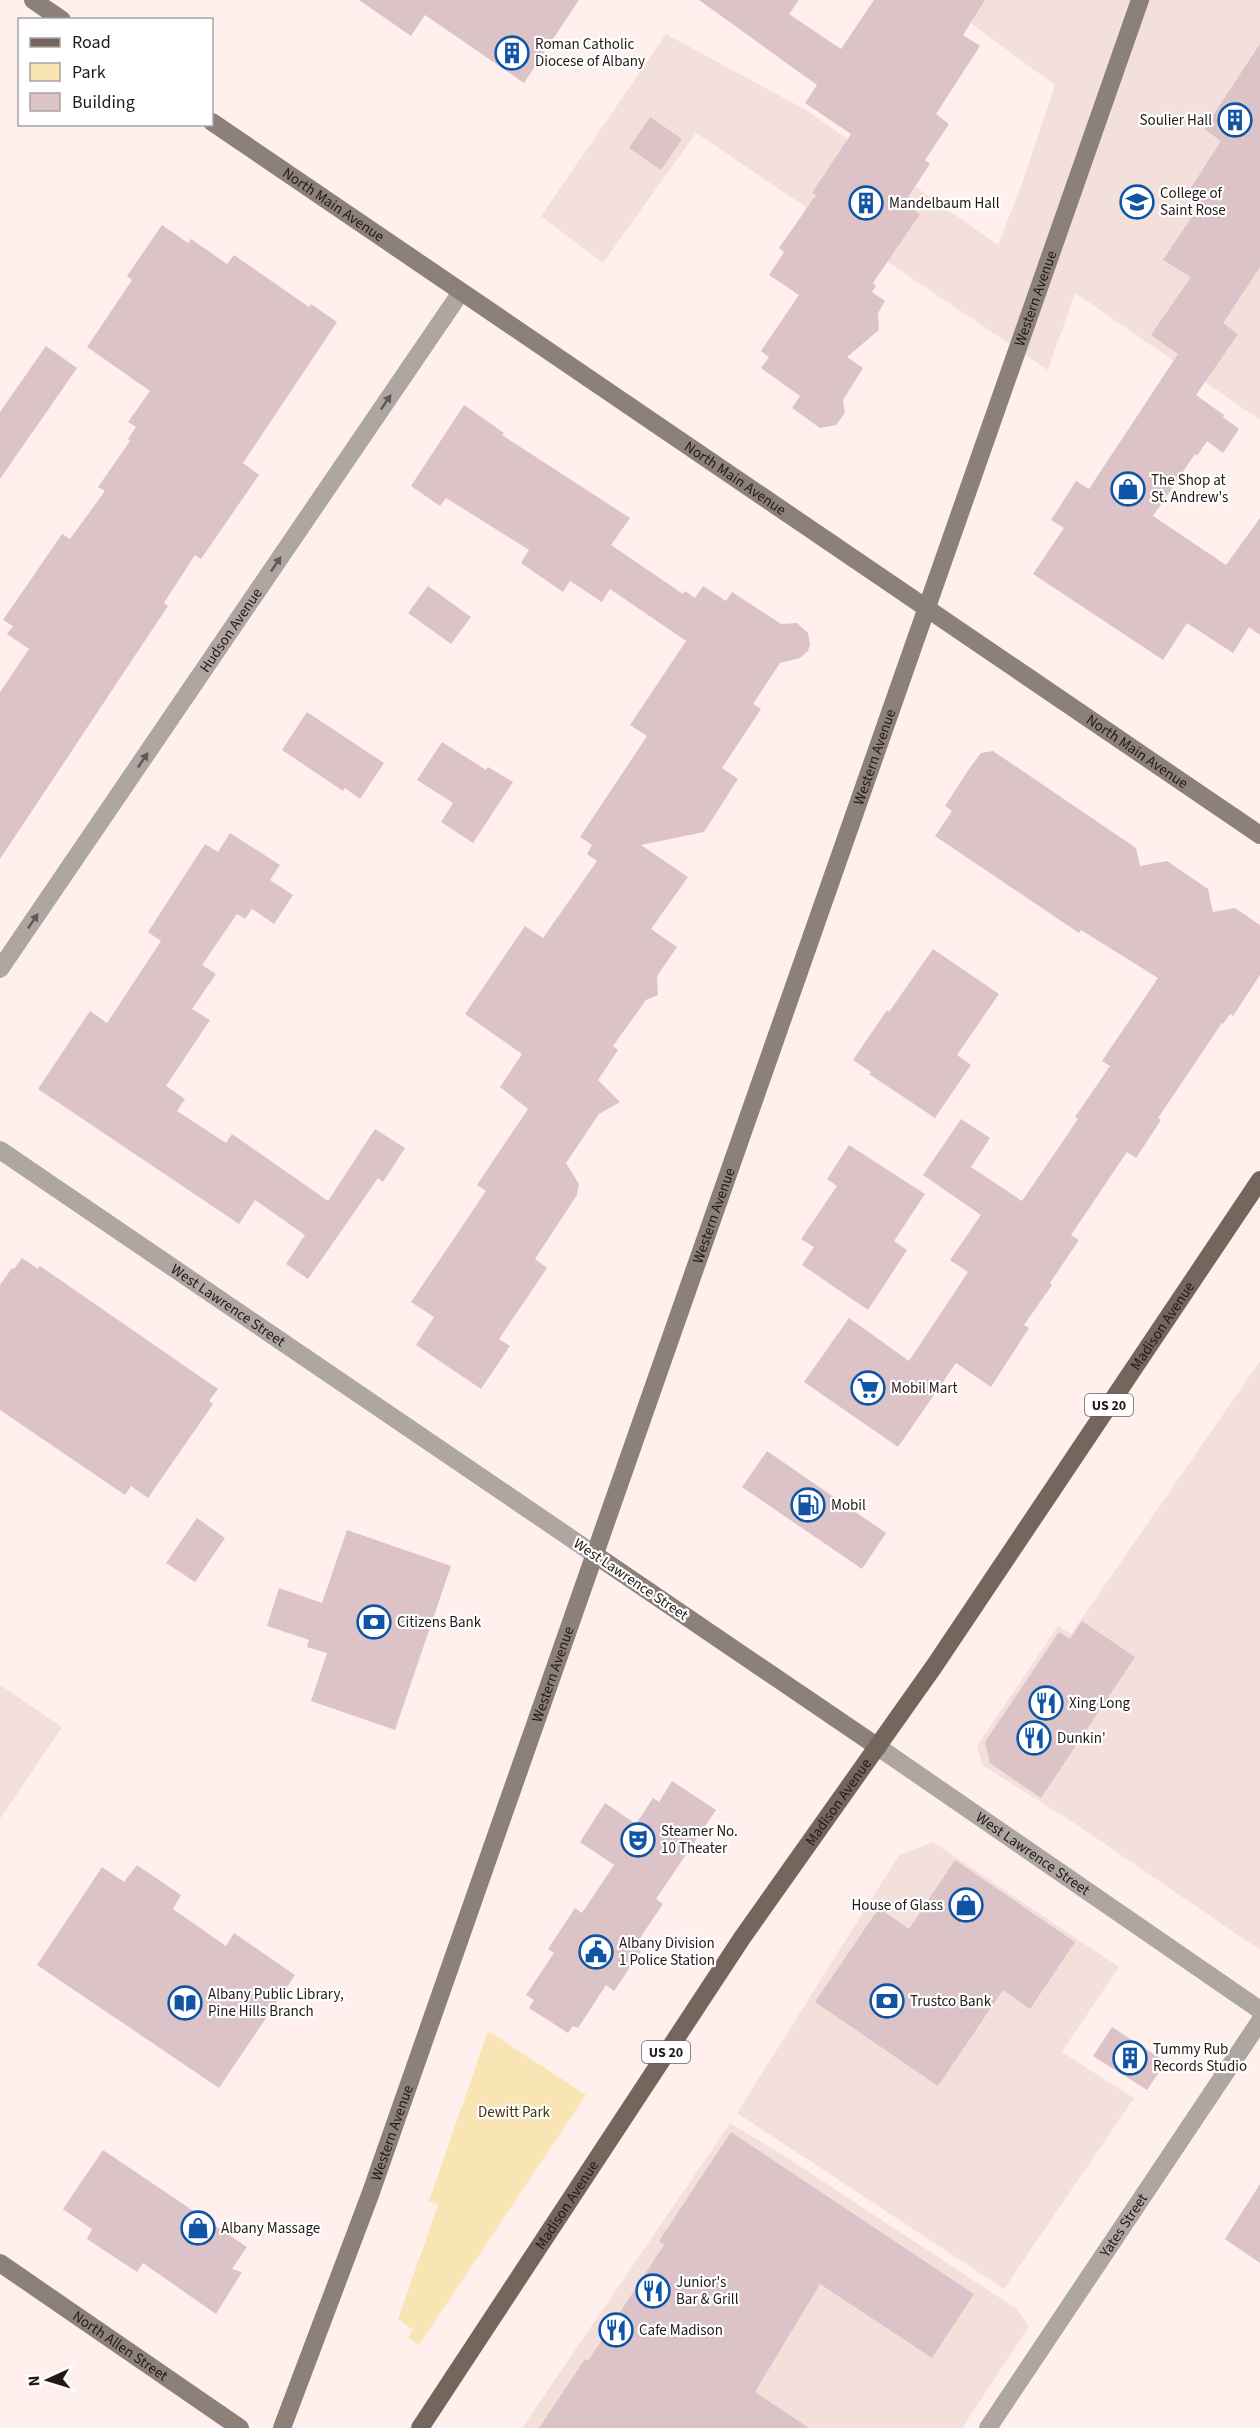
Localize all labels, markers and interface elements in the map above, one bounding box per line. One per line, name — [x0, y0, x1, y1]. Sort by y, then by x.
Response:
legend — [18, 18, 213, 126]
text: Road — [72, 30, 111, 55]
place label: Roman Catholic Diocese of Albany — [535, 34, 645, 72]
building icon: Roman Catholic Diocese of Albany — [494, 35, 530, 71]
text: Park — [72, 60, 106, 85]
text: Building — [72, 90, 135, 115]
building icon: Soulier Hall — [1217, 102, 1253, 138]
place label: Soulier Hall — [1140, 110, 1212, 131]
street label: North Main Avenue — [278, 163, 388, 247]
place label: College of Saint Rose — [1160, 183, 1226, 221]
school or university icon: College of Saint Rose — [1119, 184, 1155, 220]
building icon: Mandelbaum Hall — [848, 185, 884, 221]
place label: Mandelbaum Hall — [889, 193, 1000, 214]
street label: Western Avenue — [1009, 248, 1062, 349]
one-way arrow — [380, 394, 391, 411]
street label: North Main Avenue — [680, 436, 790, 521]
place label: The Shop at St. Andrew's — [1151, 470, 1228, 508]
shop icon: The Shop at St. Andrew's — [1110, 471, 1146, 507]
one-way arrow — [270, 556, 282, 572]
street label: Hudson Avenue — [195, 584, 268, 677]
street label: Western Avenue — [848, 706, 901, 808]
street label: North Main Avenue — [1082, 710, 1192, 794]
one-way arrow — [137, 751, 148, 768]
one-way arrow — [27, 913, 38, 929]
street label: Western Avenue — [688, 1165, 741, 1267]
street label: West Lawrence Street — [166, 1259, 289, 1352]
street label: Madison Avenue — [1125, 1278, 1200, 1374]
supermarket icon: Mobil Mart — [850, 1370, 886, 1406]
place label: Mobil Mart — [891, 1378, 958, 1399]
road number: US 20 — [1085, 1394, 1133, 1416]
fuel station icon: Mobil — [790, 1487, 826, 1523]
place label: Mobil — [831, 1495, 866, 1516]
street label: West Lawrence Street — [569, 1533, 692, 1626]
bank icon: Citizens Bank — [356, 1604, 392, 1640]
place label: Citizens Bank — [397, 1612, 482, 1633]
street label: Western Avenue — [527, 1624, 580, 1725]
restaurant icon: Xing Long — [1028, 1685, 1064, 1721]
place label: Xing Long — [1069, 1693, 1131, 1714]
restaurant icon: Dunkin' — [1016, 1720, 1052, 1756]
place label: Dunkin' — [1057, 1728, 1106, 1749]
street label: Madison Avenue — [800, 1754, 877, 1850]
street label: West Lawrence Street — [971, 1807, 1094, 1901]
place label: Steamer No. 10 Theater — [661, 1821, 738, 1859]
theatre icon: Steamer No. 10 Theater — [620, 1822, 656, 1858]
shop icon: House of Glass — [948, 1887, 984, 1923]
place label: House of Glass — [852, 1895, 943, 1916]
place label: Albany Division 1 Police Station — [619, 1933, 715, 1971]
public building icon: Albany Division 1 Police Station — [578, 1934, 614, 1970]
bank icon: Trustco Bank — [869, 1983, 905, 2019]
place label: Albany Public Library, Pine Hills Branch — [208, 1984, 344, 2022]
library icon: Albany Public Library, Pine Hills Branch — [167, 1985, 203, 2021]
place label: Trustco Bank — [910, 1991, 992, 2012]
place label: Tummy Rub Records Studio — [1153, 2039, 1247, 2077]
building icon: Tummy Rub Records Studio — [1112, 2040, 1148, 2076]
road number: US 20 — [642, 2041, 690, 2063]
street label: Western Avenue — [366, 2082, 419, 2184]
park label: Dewitt Park — [478, 2102, 551, 2123]
street label: Madison Avenue — [530, 2157, 604, 2254]
street label: Yates Street — [1094, 2189, 1153, 2262]
shop icon: Albany Massage — [180, 2210, 216, 2246]
place label: Albany Massage — [221, 2218, 320, 2239]
place label: Junior's Bar & Grill — [676, 2272, 739, 2310]
restaurant icon: Junior's Bar & Grill — [635, 2273, 671, 2309]
street label: North Allen Street — [68, 2306, 172, 2386]
restaurant icon: Cafe Madison — [598, 2312, 634, 2348]
place label: Cafe Madison — [639, 2320, 723, 2341]
north arrow — [18, 2350, 78, 2410]
text: N — [23, 2375, 45, 2387]

